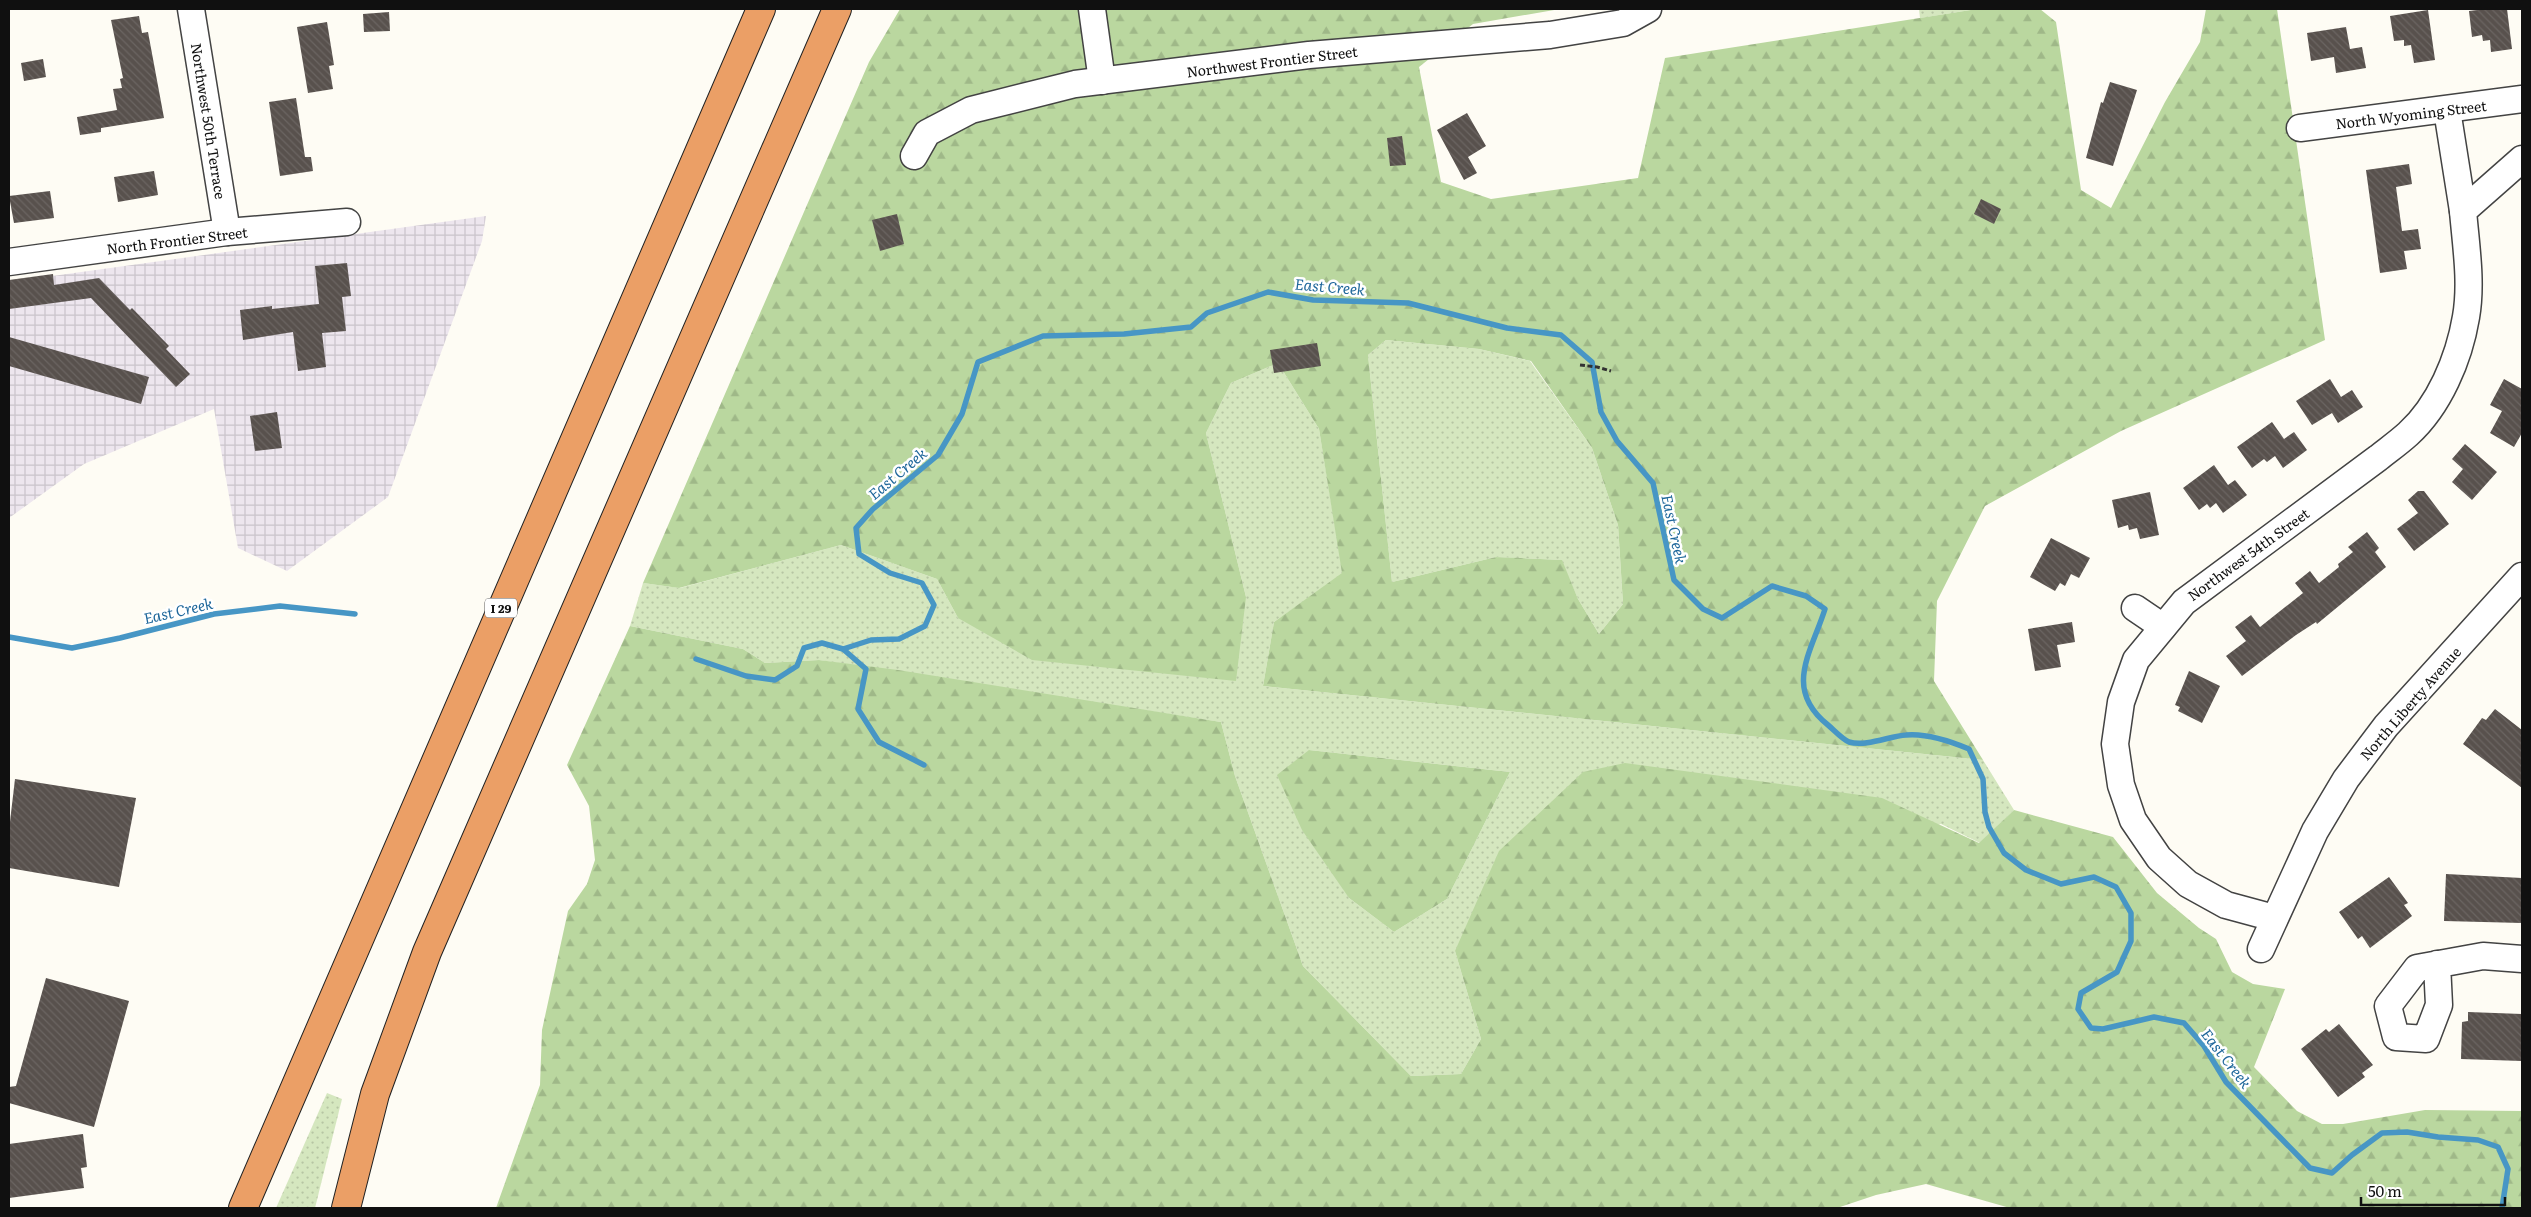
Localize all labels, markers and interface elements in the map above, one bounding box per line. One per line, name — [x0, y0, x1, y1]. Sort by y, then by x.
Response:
street label: Northwest 50th Terrace — [187, 41, 231, 201]
street label: Northwest Frontier Street — [1185, 41, 1359, 81]
street label: North Wyoming Street — [2334, 95, 2488, 133]
street label: North Frontier Street — [105, 221, 249, 259]
water label: East Creek — [1294, 271, 1367, 301]
water label: East Creek — [863, 441, 932, 504]
water label: East Creek — [1656, 492, 1694, 567]
street label: Northwest 54th Street — [2183, 503, 2313, 605]
water label: East Creek — [141, 591, 216, 629]
road number: I 29 — [485, 598, 517, 618]
street label: North Liberty Avenue — [2355, 642, 2465, 764]
water label: East Creek — [2196, 1023, 2258, 1093]
scale bar — [2361, 1174, 2505, 1206]
text: 50 m — [2368, 1179, 2402, 1202]

